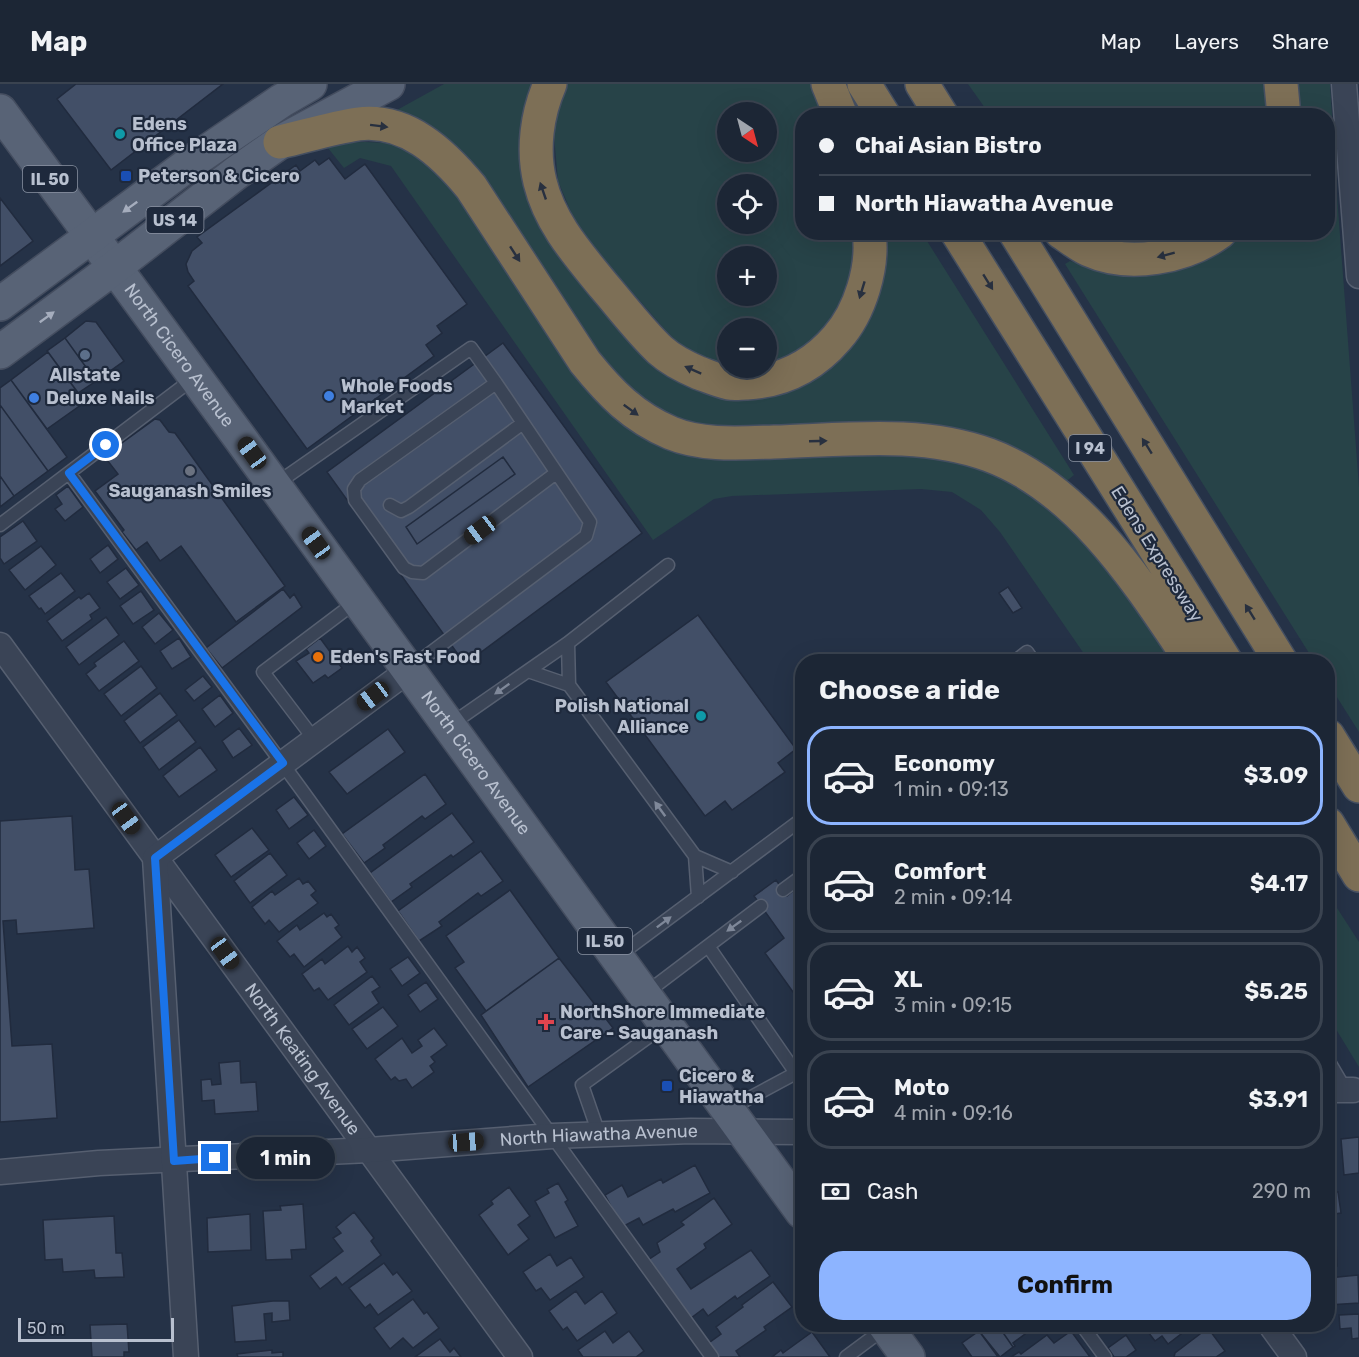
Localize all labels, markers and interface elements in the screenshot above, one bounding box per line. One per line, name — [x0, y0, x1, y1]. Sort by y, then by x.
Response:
text: Map — [30, 25, 87, 58]
text: Map — [1100, 29, 1141, 54]
text: Layers — [1174, 29, 1239, 54]
text: Share — [1272, 29, 1329, 54]
north arrow — [717, 102, 777, 162]
map controls — [717, 102, 777, 378]
place label: Edens Office Plaza — [132, 113, 237, 156]
one-way arrow — [369, 121, 388, 131]
marker: Edens Office Plaza — [113, 127, 127, 141]
text: Chai Asian Bistro — [855, 132, 1042, 159]
place label: Peterson & Cicero — [138, 165, 300, 187]
road number: IL 50 — [23, 166, 77, 192]
marker: Peterson & Cicero — [119, 169, 133, 183]
button: locate — [717, 174, 777, 234]
one-way arrow — [538, 182, 548, 200]
text: North Hiawatha Avenue — [855, 190, 1114, 217]
one-way arrow — [123, 201, 139, 213]
road number: US 14 — [146, 207, 204, 233]
one-way arrow — [509, 246, 521, 262]
button: + — [717, 246, 777, 306]
one-way arrow — [1157, 251, 1175, 260]
one-way arrow — [982, 274, 993, 290]
street label: North Cicero Avenue — [119, 279, 239, 431]
one-way arrow — [857, 281, 866, 299]
one-way arrow — [39, 311, 55, 323]
button: − — [717, 318, 777, 378]
marker: Allstate — [78, 348, 92, 362]
place label: Allstate — [49, 364, 121, 386]
one-way arrow — [683, 365, 701, 375]
place label: Whole Foods Market — [341, 375, 453, 418]
place label: Deluxe Nails — [46, 387, 155, 409]
marker: Whole Foods Market — [322, 389, 336, 403]
marker: Deluxe Nails — [27, 391, 41, 405]
one-way arrow — [622, 404, 638, 416]
route start — [92, 431, 119, 458]
car — [234, 433, 270, 473]
road number: I 94 — [1069, 435, 1111, 461]
one-way arrow — [809, 436, 828, 445]
one-way arrow — [1142, 438, 1153, 454]
marker: Sauganash Smiles — [183, 464, 197, 478]
place label: Sauganash Smiles — [108, 480, 272, 502]
street label: Edens Expressway — [1106, 482, 1208, 626]
car — [460, 512, 500, 548]
car — [298, 523, 334, 563]
one-way arrow — [1245, 604, 1256, 620]
place label: Eden's Fast Food — [330, 646, 480, 668]
marker: Eden's Fast Food — [311, 650, 325, 664]
text: Choose a ride — [819, 674, 1000, 706]
car — [353, 678, 393, 714]
one-way arrow — [495, 683, 511, 695]
street label: North Cicero Avenue — [416, 686, 535, 839]
place label: Polish National Alliance — [555, 695, 689, 738]
marker: Polish National Alliance — [694, 709, 708, 723]
icon: car — [822, 749, 876, 803]
text: Economy — [894, 750, 995, 777]
text: $3.09 — [1244, 762, 1308, 789]
text: 1 min · 09:13 — [894, 777, 1009, 801]
car — [108, 798, 144, 838]
one-way arrow — [654, 802, 666, 818]
icon: car — [822, 857, 876, 911]
text: Comfort — [894, 858, 986, 885]
text: $4.17 — [1250, 870, 1308, 897]
text: 2 min · 09:14 — [894, 885, 1012, 909]
one-way arrow — [656, 916, 672, 928]
one-way arrow — [727, 920, 743, 932]
road number: IL 50 — [578, 928, 632, 954]
car — [207, 933, 243, 973]
icon: car — [822, 965, 876, 1019]
text: XL — [894, 966, 922, 993]
text: $5.25 — [1244, 978, 1308, 1005]
street label: North Keating Avenue — [240, 979, 365, 1139]
text: 3 min · 09:15 — [894, 993, 1012, 1017]
place label: NorthShore Immediate Care - Sauganash — [560, 1001, 765, 1044]
marker: NorthShore Immediate Care - Sauganash — [537, 1013, 555, 1031]
place label: Cicero & Hiawatha — [679, 1065, 764, 1108]
icon: car — [822, 1073, 876, 1127]
text: Moto — [894, 1074, 949, 1101]
marker: Cicero & Hiawatha — [660, 1079, 674, 1093]
text: $3.91 — [1248, 1086, 1308, 1113]
text: 4 min · 09:16 — [894, 1101, 1013, 1125]
street label: North Hiawatha Avenue — [499, 1120, 698, 1151]
car — [447, 1132, 485, 1152]
callout: 1 min — [236, 1137, 335, 1179]
route end — [201, 1144, 228, 1171]
text: 1 min — [260, 1146, 311, 1170]
icon: cash — [819, 1175, 852, 1208]
text: Cash — [867, 1178, 918, 1205]
text: 290 m — [1252, 1179, 1311, 1203]
button: Confirm — [819, 1251, 1311, 1320]
scale bar — [18, 1315, 174, 1342]
text: 50 m — [27, 1319, 65, 1338]

